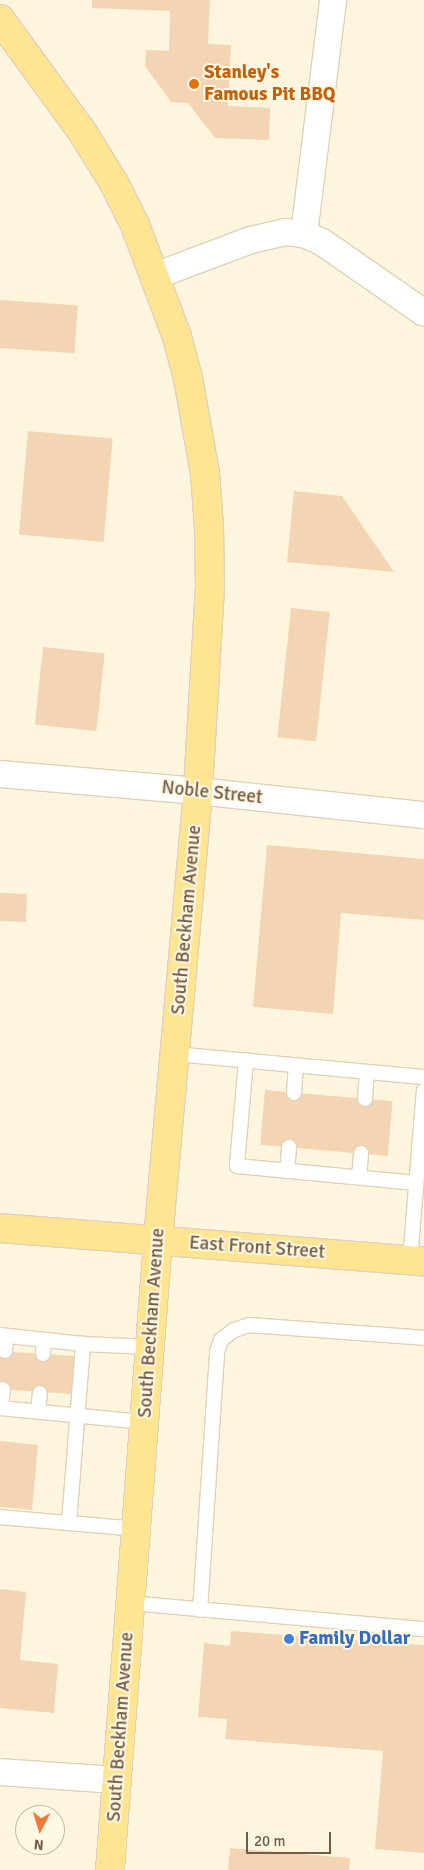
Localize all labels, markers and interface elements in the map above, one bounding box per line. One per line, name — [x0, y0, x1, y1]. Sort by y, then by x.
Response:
place label: Stanley's Famous Pit BBQ — [204, 62, 335, 106]
marker: Stanley's Famous Pit BBQ — [188, 78, 200, 90]
street label: Noble Street — [160, 776, 264, 810]
street label: South Beckham Avenue — [167, 824, 207, 1016]
street label: South Beckham Avenue — [134, 1227, 170, 1419]
street label: East Front Street — [188, 1232, 326, 1264]
place label: Family Dollar — [299, 1628, 410, 1650]
street label: South Beckham Avenue — [103, 1631, 139, 1823]
marker: Family Dollar — [283, 1633, 295, 1645]
north arrow — [15, 1805, 65, 1855]
scale bar — [249, 1822, 334, 1854]
text: 20 m — [254, 1832, 285, 1850]
text: N — [33, 1836, 44, 1853]

